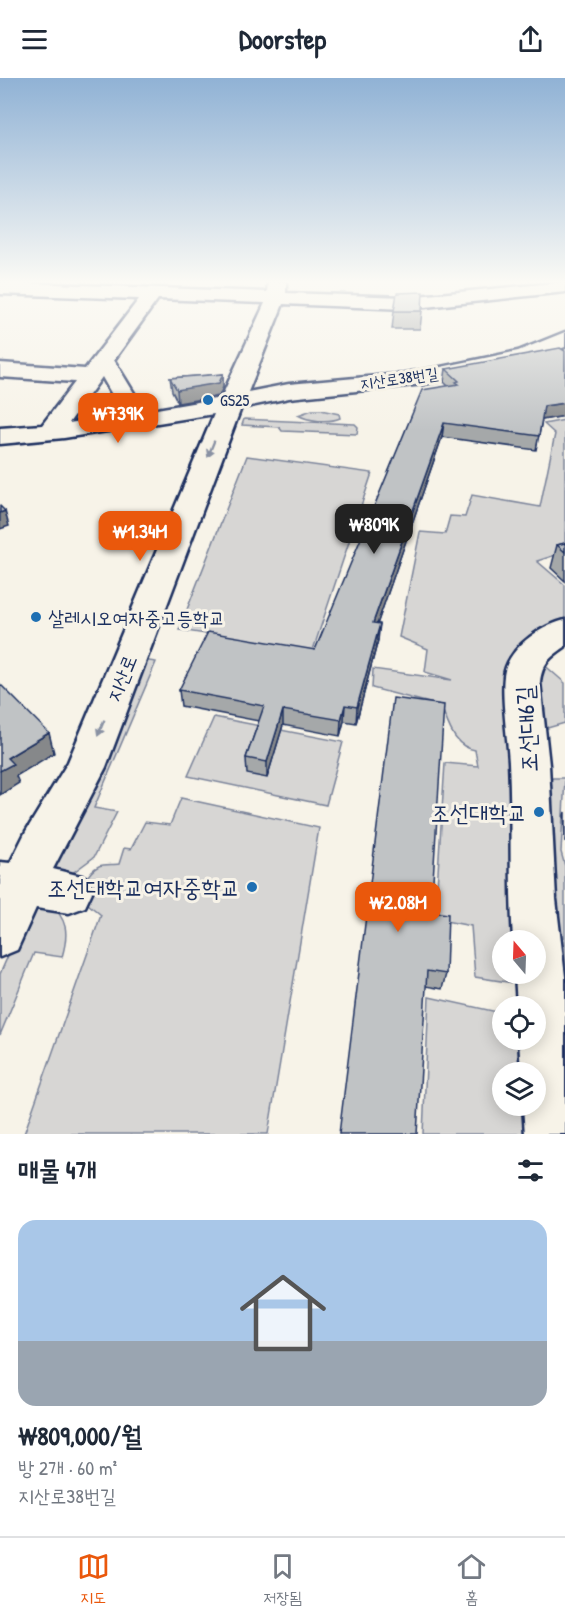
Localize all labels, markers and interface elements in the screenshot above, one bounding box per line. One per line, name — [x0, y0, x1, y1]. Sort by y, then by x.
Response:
text: Doorstep — [239, 21, 326, 57]
icon: menu — [18, 23, 51, 56]
icon: share — [514, 23, 547, 56]
street label: 지산로38번길 — [359, 362, 440, 394]
place label: GS25 — [220, 389, 250, 411]
pin: ₩739K — [76, 393, 160, 444]
marker: GS25 — [201, 393, 215, 407]
text: ₩739K — [92, 399, 144, 426]
one-way arrow — [206, 440, 216, 458]
pin: ₩809K — [332, 504, 416, 555]
text: ₩809K — [349, 510, 399, 537]
pin: ₩1.34M — [91, 511, 189, 562]
text: ₩1.34M — [113, 517, 167, 544]
place label: 살레시오여자중고등학교 — [48, 604, 225, 631]
marker: 살레시오여자중고등학교 — [29, 610, 43, 624]
street label: 지산로 — [99, 651, 143, 705]
street label: 조선대6길 — [508, 685, 544, 773]
one-way arrow — [96, 719, 105, 737]
place label: 조선대학교 — [430, 796, 527, 828]
marker: 조선대학교 — [532, 805, 546, 819]
place label: 조선대학교여자중학교 — [47, 871, 240, 903]
marker: 조선대학교여자중학교 — [245, 880, 259, 894]
pin: ₩2.08M — [349, 882, 447, 933]
text: ₩2.08M — [369, 888, 427, 915]
north arrow — [492, 930, 546, 984]
map controls — [492, 930, 546, 1116]
button: locate — [492, 996, 546, 1050]
button: layers — [492, 1062, 546, 1116]
text: 매물 4개 — [18, 1152, 97, 1187]
icon: filters — [514, 1154, 547, 1187]
icon: home — [229, 1259, 337, 1367]
text: ₩809,000/월 — [18, 1418, 142, 1453]
text: 방 2개 · 60 m² — [18, 1454, 117, 1481]
text: 지산로38번길 — [18, 1482, 116, 1509]
tab: 지도 — [77, 1550, 110, 1608]
tab: 저장됨 — [263, 1550, 302, 1608]
tab: 홈 — [455, 1550, 488, 1608]

